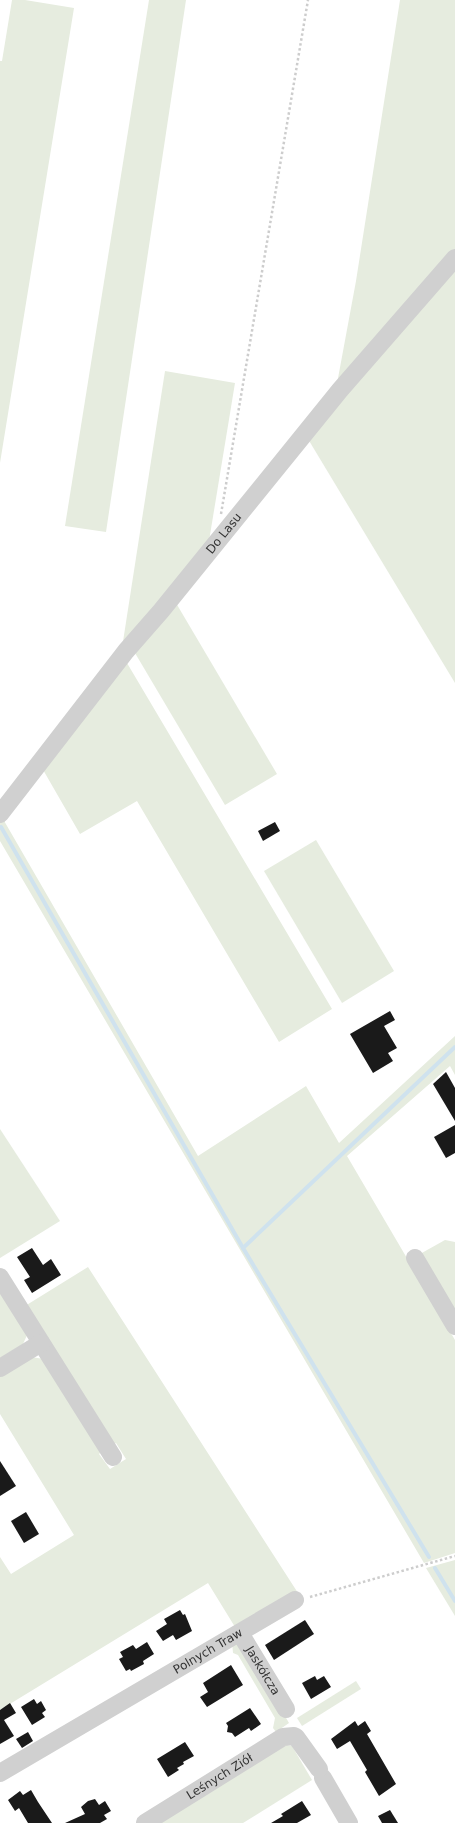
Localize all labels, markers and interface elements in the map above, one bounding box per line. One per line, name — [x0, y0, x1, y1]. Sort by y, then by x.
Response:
street label: Do Lasu — [203, 510, 244, 557]
street label: Polnych Traw — [171, 1625, 245, 1677]
street label: Jaskółcza — [242, 1643, 283, 1698]
street label: Leśnych Ziół — [184, 1750, 256, 1802]

